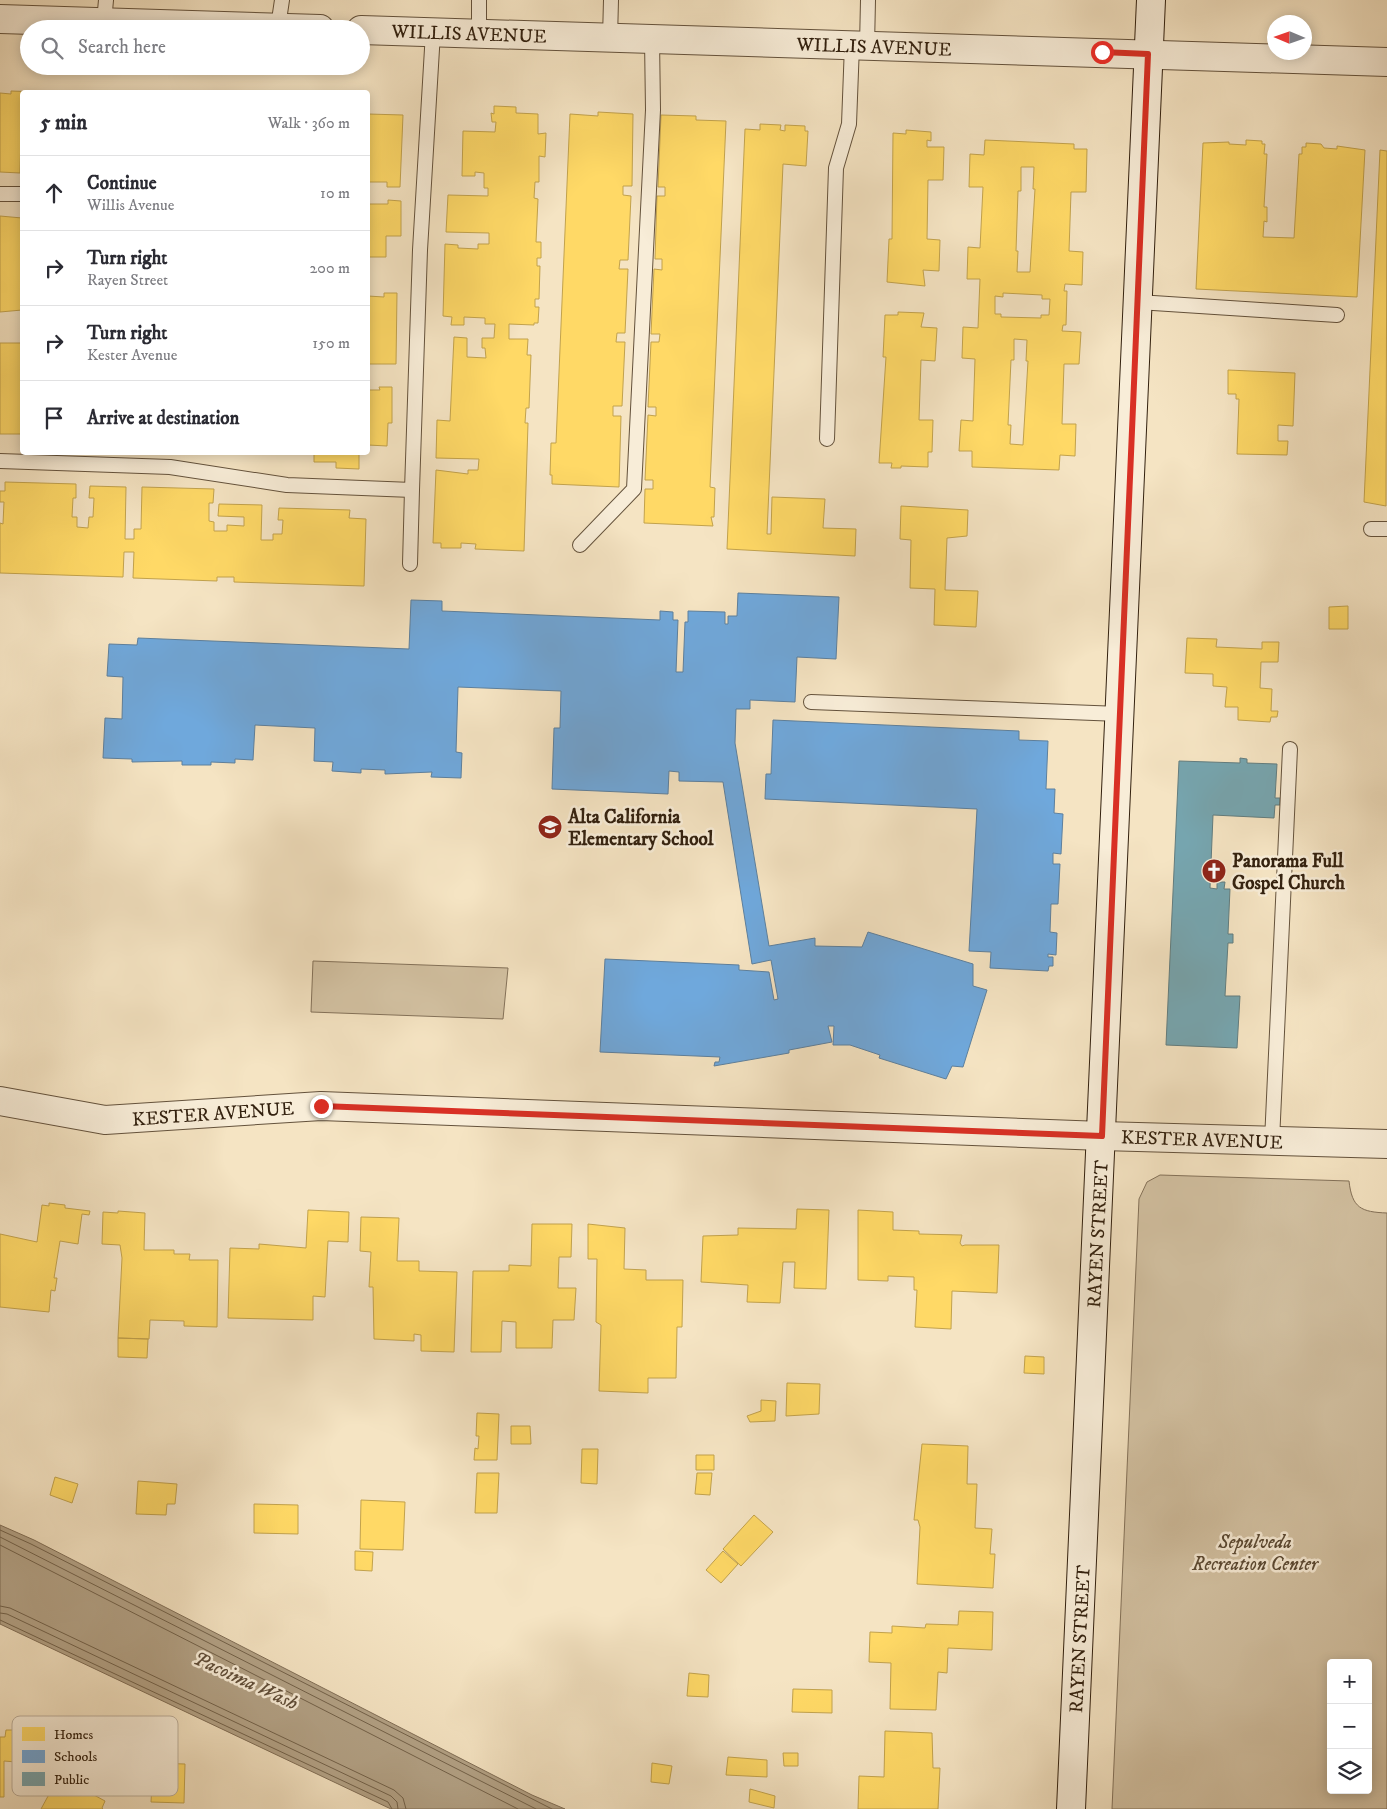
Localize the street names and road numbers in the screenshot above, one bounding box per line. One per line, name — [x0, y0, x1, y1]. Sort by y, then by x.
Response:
street label: WILLIS AVENUE — [390, 20, 547, 49]
street label: WILLIS AVENUE — [795, 33, 952, 62]
street label: KESTER AVENUE — [131, 1097, 295, 1132]
street label: KESTER AVENUE — [1121, 1126, 1283, 1155]
street label: RAYEN STREET — [1083, 1159, 1114, 1309]
street label: RAYEN STREET — [1065, 1564, 1096, 1714]

